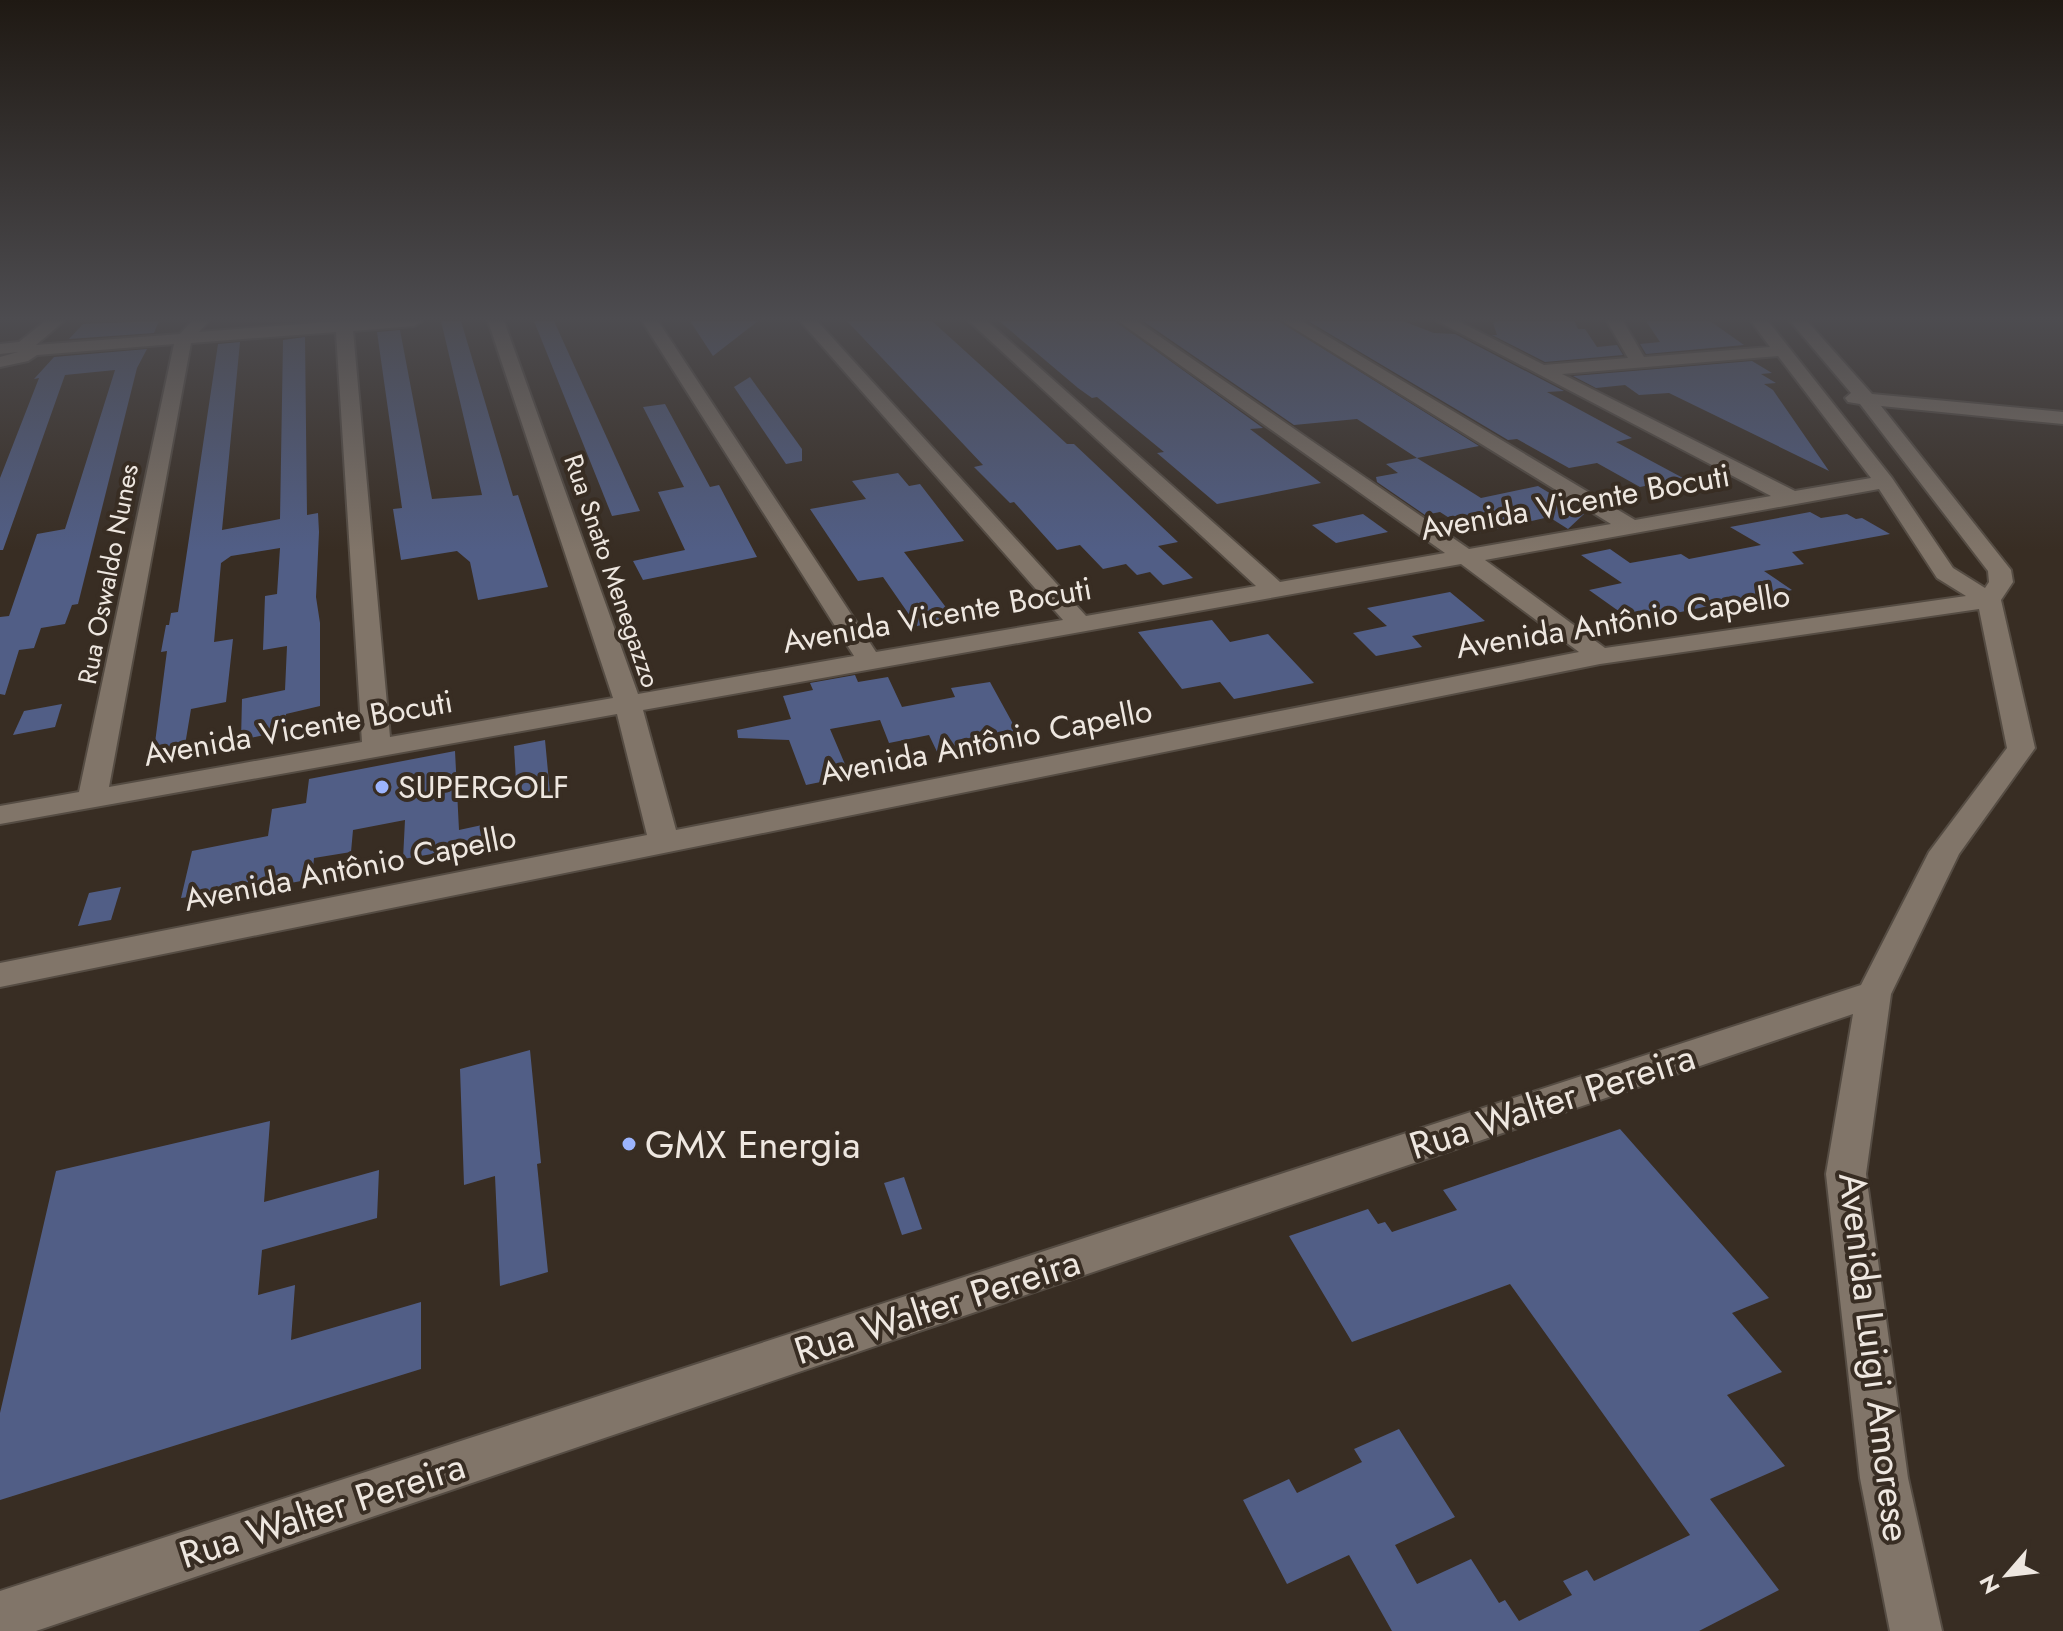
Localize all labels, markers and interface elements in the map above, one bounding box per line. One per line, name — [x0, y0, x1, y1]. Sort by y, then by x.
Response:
street label: Rua Snato Menegazzo — [554, 449, 670, 693]
street label: Avenida Vicente Bocuti — [1417, 452, 1733, 552]
street label: Rua Oswaldo Nunes — [68, 461, 148, 687]
street label: Avenida Vicente Bocuti — [779, 565, 1095, 665]
street label: Avenida Antônio Capello — [1453, 572, 1793, 670]
street label: Avenida Vicente Bocuti — [140, 678, 456, 778]
street label: Avenida Antônio Capello — [816, 687, 1156, 797]
place label: SUPERGOLF — [398, 764, 569, 810]
marker: SUPERGOLF — [373, 778, 391, 796]
street label: Avenida Antônio Capello — [180, 813, 520, 923]
street label: Rua Walter Pereira — [1402, 1029, 1702, 1173]
place label: GMX Energia — [645, 1117, 860, 1172]
marker: GMX Energia — [620, 1135, 638, 1153]
street label: Avenida Luigi Amorese — [1825, 1169, 1925, 1545]
street label: Rua Walter Pereira — [787, 1234, 1087, 1378]
street label: Rua Walter Pereira — [172, 1438, 472, 1582]
north arrow — [1967, 1535, 2047, 1615]
text: N — [1971, 1569, 2008, 1600]

